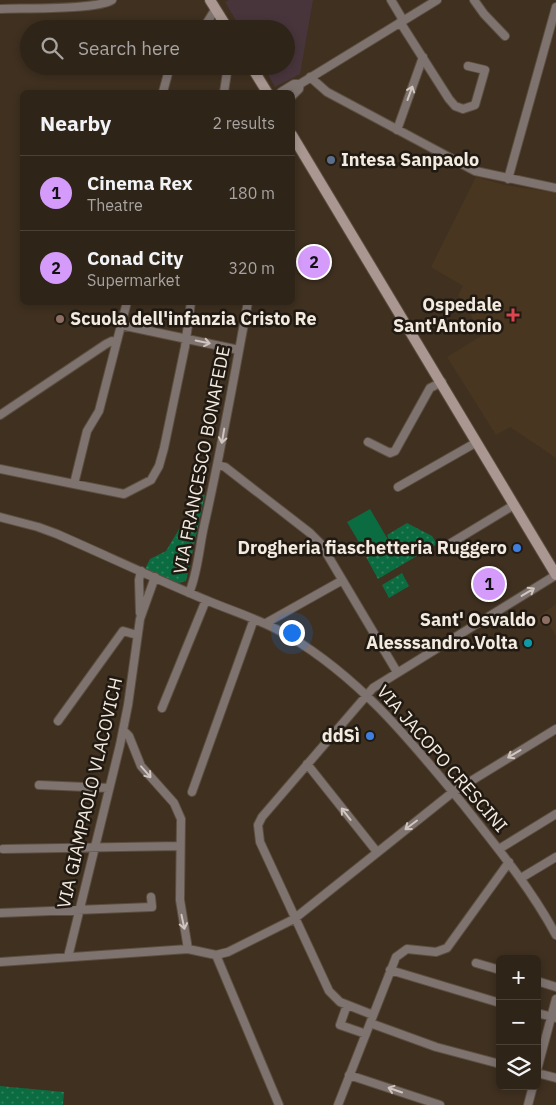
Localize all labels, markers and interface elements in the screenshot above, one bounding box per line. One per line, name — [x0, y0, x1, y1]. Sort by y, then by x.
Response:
search box — [20, 20, 295, 75]
icon: search — [38, 34, 66, 62]
text: Search here — [78, 36, 180, 60]
one-way arrow — [406, 86, 415, 102]
text: Nearby — [40, 109, 111, 137]
text: 2 results — [212, 113, 275, 133]
place label: Intesa Sanpaolo — [341, 148, 479, 171]
marker: Intesa Sanpaolo — [325, 154, 337, 166]
text: Cinema Rex — [87, 171, 193, 195]
text: 1 — [51, 183, 61, 203]
text: 180 m — [228, 183, 275, 203]
text: Theatre — [87, 195, 143, 215]
pin: 2 — [298, 243, 330, 281]
text: Conad City — [87, 246, 183, 270]
text: 2 — [51, 258, 61, 278]
text: 320 m — [228, 258, 275, 278]
text: Supermarket — [87, 270, 180, 290]
place label: Ospedale Sant'Antonio — [393, 293, 502, 337]
place label: Scuola dell'infanzia Cristo Re — [70, 307, 317, 330]
marker: Ospedale Sant'Antonio — [506, 308, 520, 322]
marker: Scuola dell'infanzia Cristo Re — [54, 313, 66, 325]
one-way arrow — [194, 338, 210, 348]
street label: VIA FRANCESCO BONAFEDE — [168, 344, 235, 576]
one-way arrow — [218, 428, 228, 444]
place label: Drogheria fiaschetteria Ruggero — [237, 536, 507, 559]
marker: Drogheria fiaschetteria Ruggero — [511, 542, 523, 554]
pin: 1 — [473, 565, 505, 603]
one-way arrow — [520, 587, 534, 597]
place label: Sant' Osvaldo — [420, 608, 536, 631]
marker: Sant' Osvaldo — [540, 614, 552, 626]
your location — [279, 620, 305, 646]
place label: Alesssandro.Volta — [366, 631, 518, 654]
marker: Alesssandro.Volta — [522, 637, 534, 649]
street label: VIA GIAMPAOLO VLACOVICH — [52, 675, 127, 911]
street label: VIA JACOPO CRESCINI — [372, 680, 513, 837]
place label: ddSì — [322, 724, 360, 747]
marker: ddSì — [364, 730, 376, 742]
one-way arrow — [508, 750, 522, 760]
one-way arrow — [141, 766, 152, 779]
one-way arrow — [341, 808, 352, 821]
one-way arrow — [405, 820, 418, 831]
one-way arrow — [179, 914, 188, 930]
map controls — [496, 955, 541, 1090]
button: + — [496, 955, 541, 1000]
button: − — [496, 1000, 541, 1045]
button: layers — [496, 1045, 541, 1090]
one-way arrow — [387, 1085, 403, 1094]

